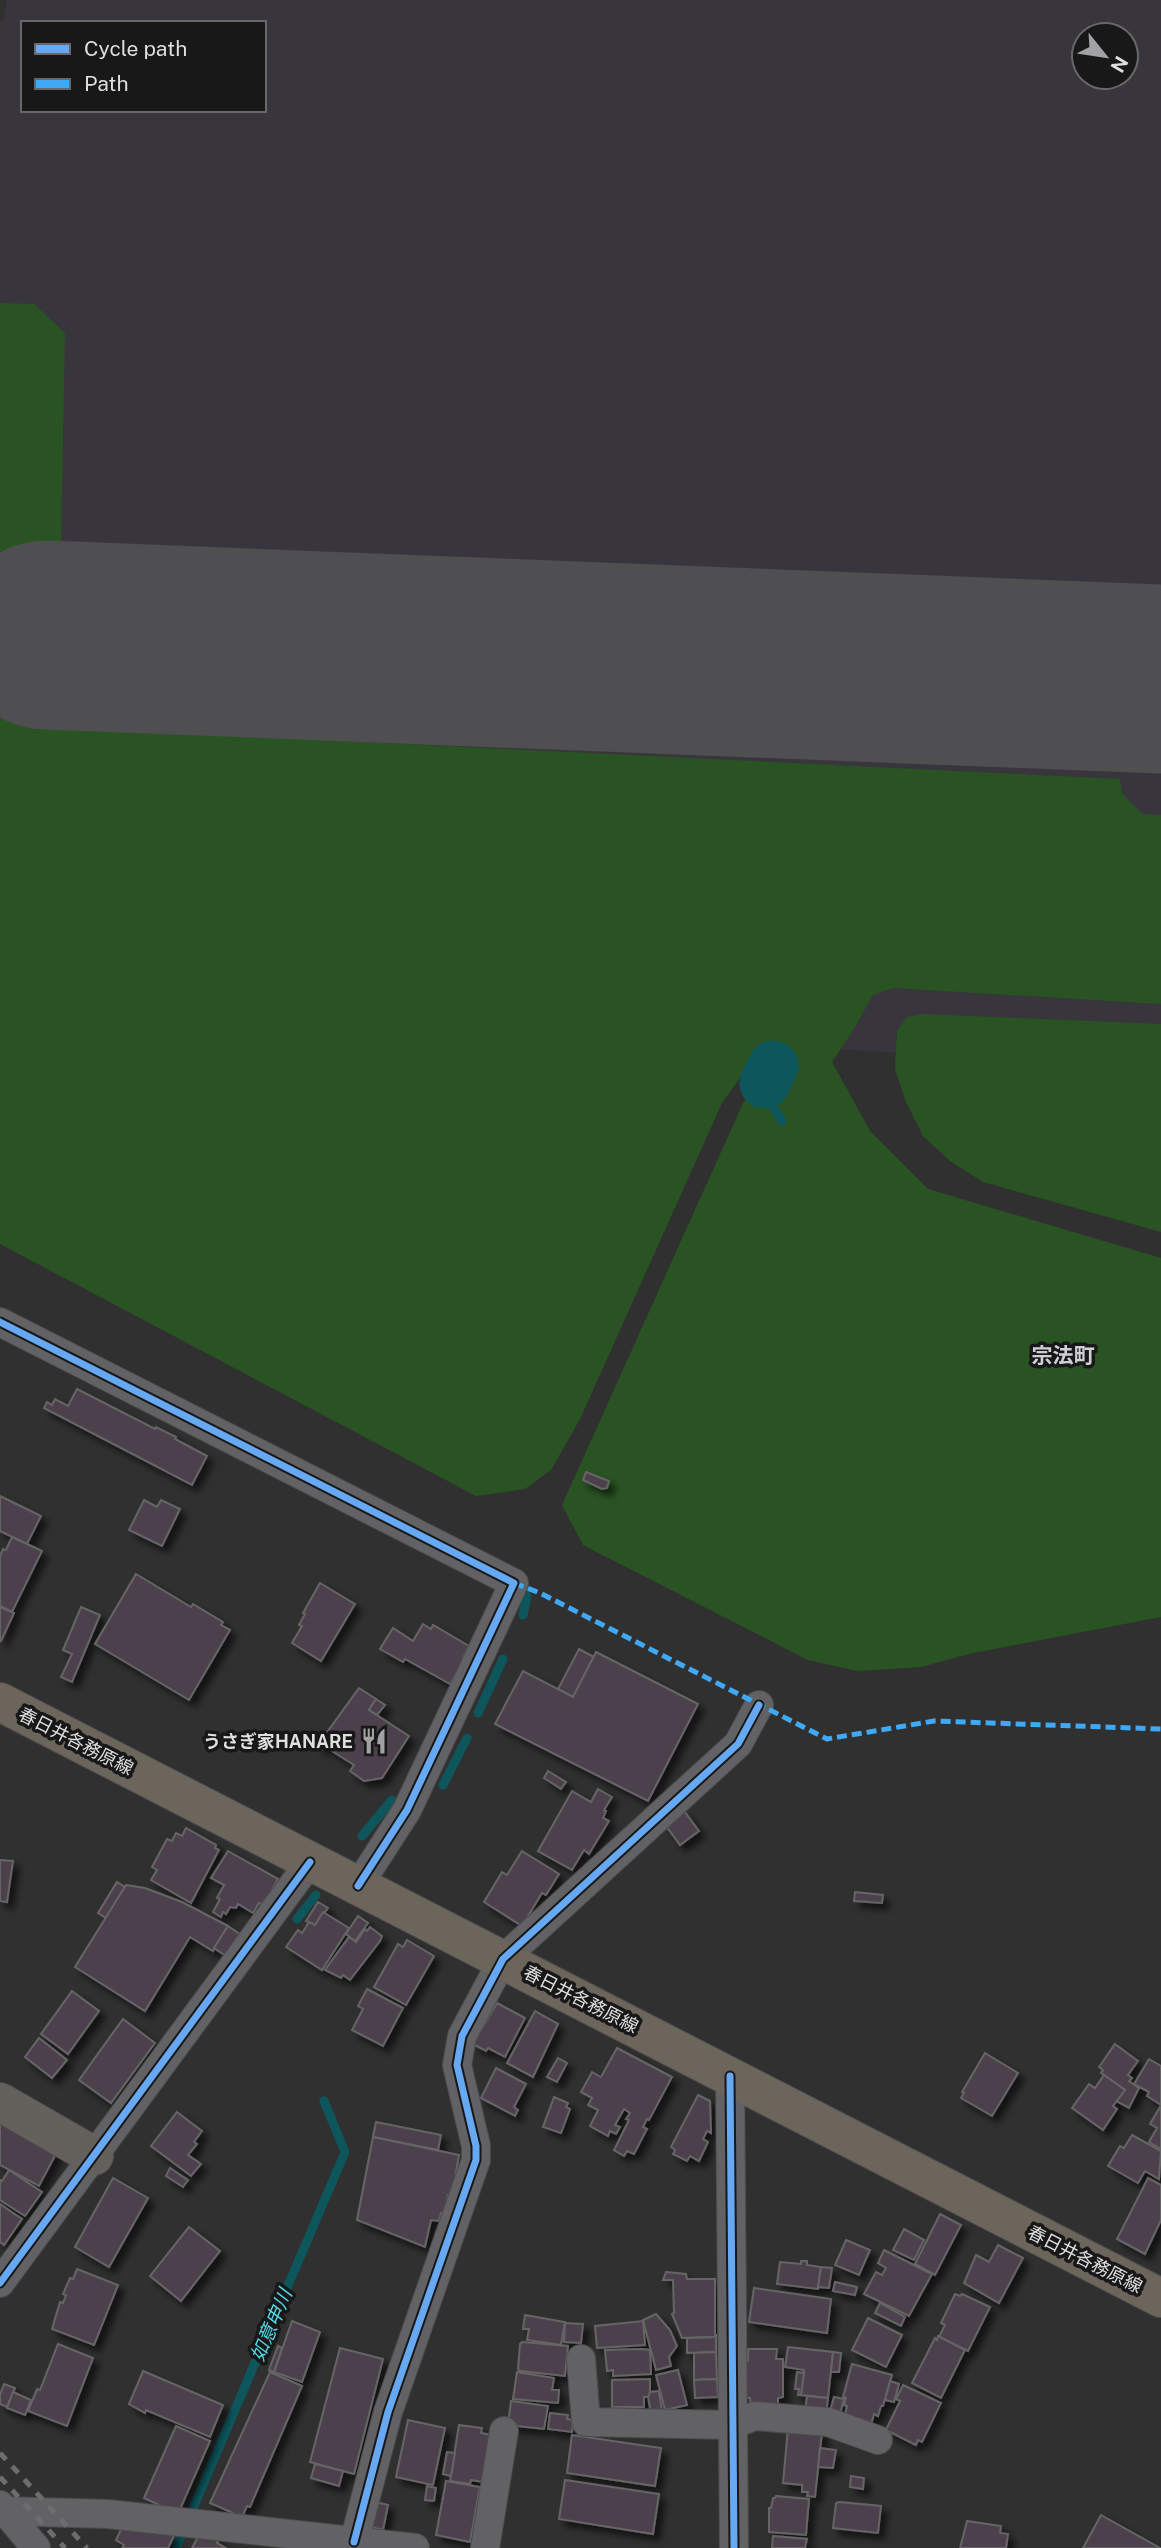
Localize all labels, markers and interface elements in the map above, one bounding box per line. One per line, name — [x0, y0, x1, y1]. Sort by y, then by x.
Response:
legend — [21, 21, 266, 112]
north arrow — [1070, 21, 1140, 91]
text: Cycle path — [84, 36, 187, 61]
text: N — [1106, 53, 1133, 76]
text: Path — [84, 71, 129, 96]
district label: 宗法町 — [1032, 1343, 1095, 1368]
street label: 春日井各務原線 — [15, 1703, 137, 1779]
restaurant icon: うさぎ家HANARE — [359, 1726, 389, 1756]
place label: うさぎ家HANARE — [203, 1731, 353, 1752]
street label: 春日井各務原線 — [520, 1961, 642, 2037]
street label: 春日井各務原線 — [1024, 2221, 1146, 2297]
water label: 如意申川 — [246, 2284, 297, 2364]

